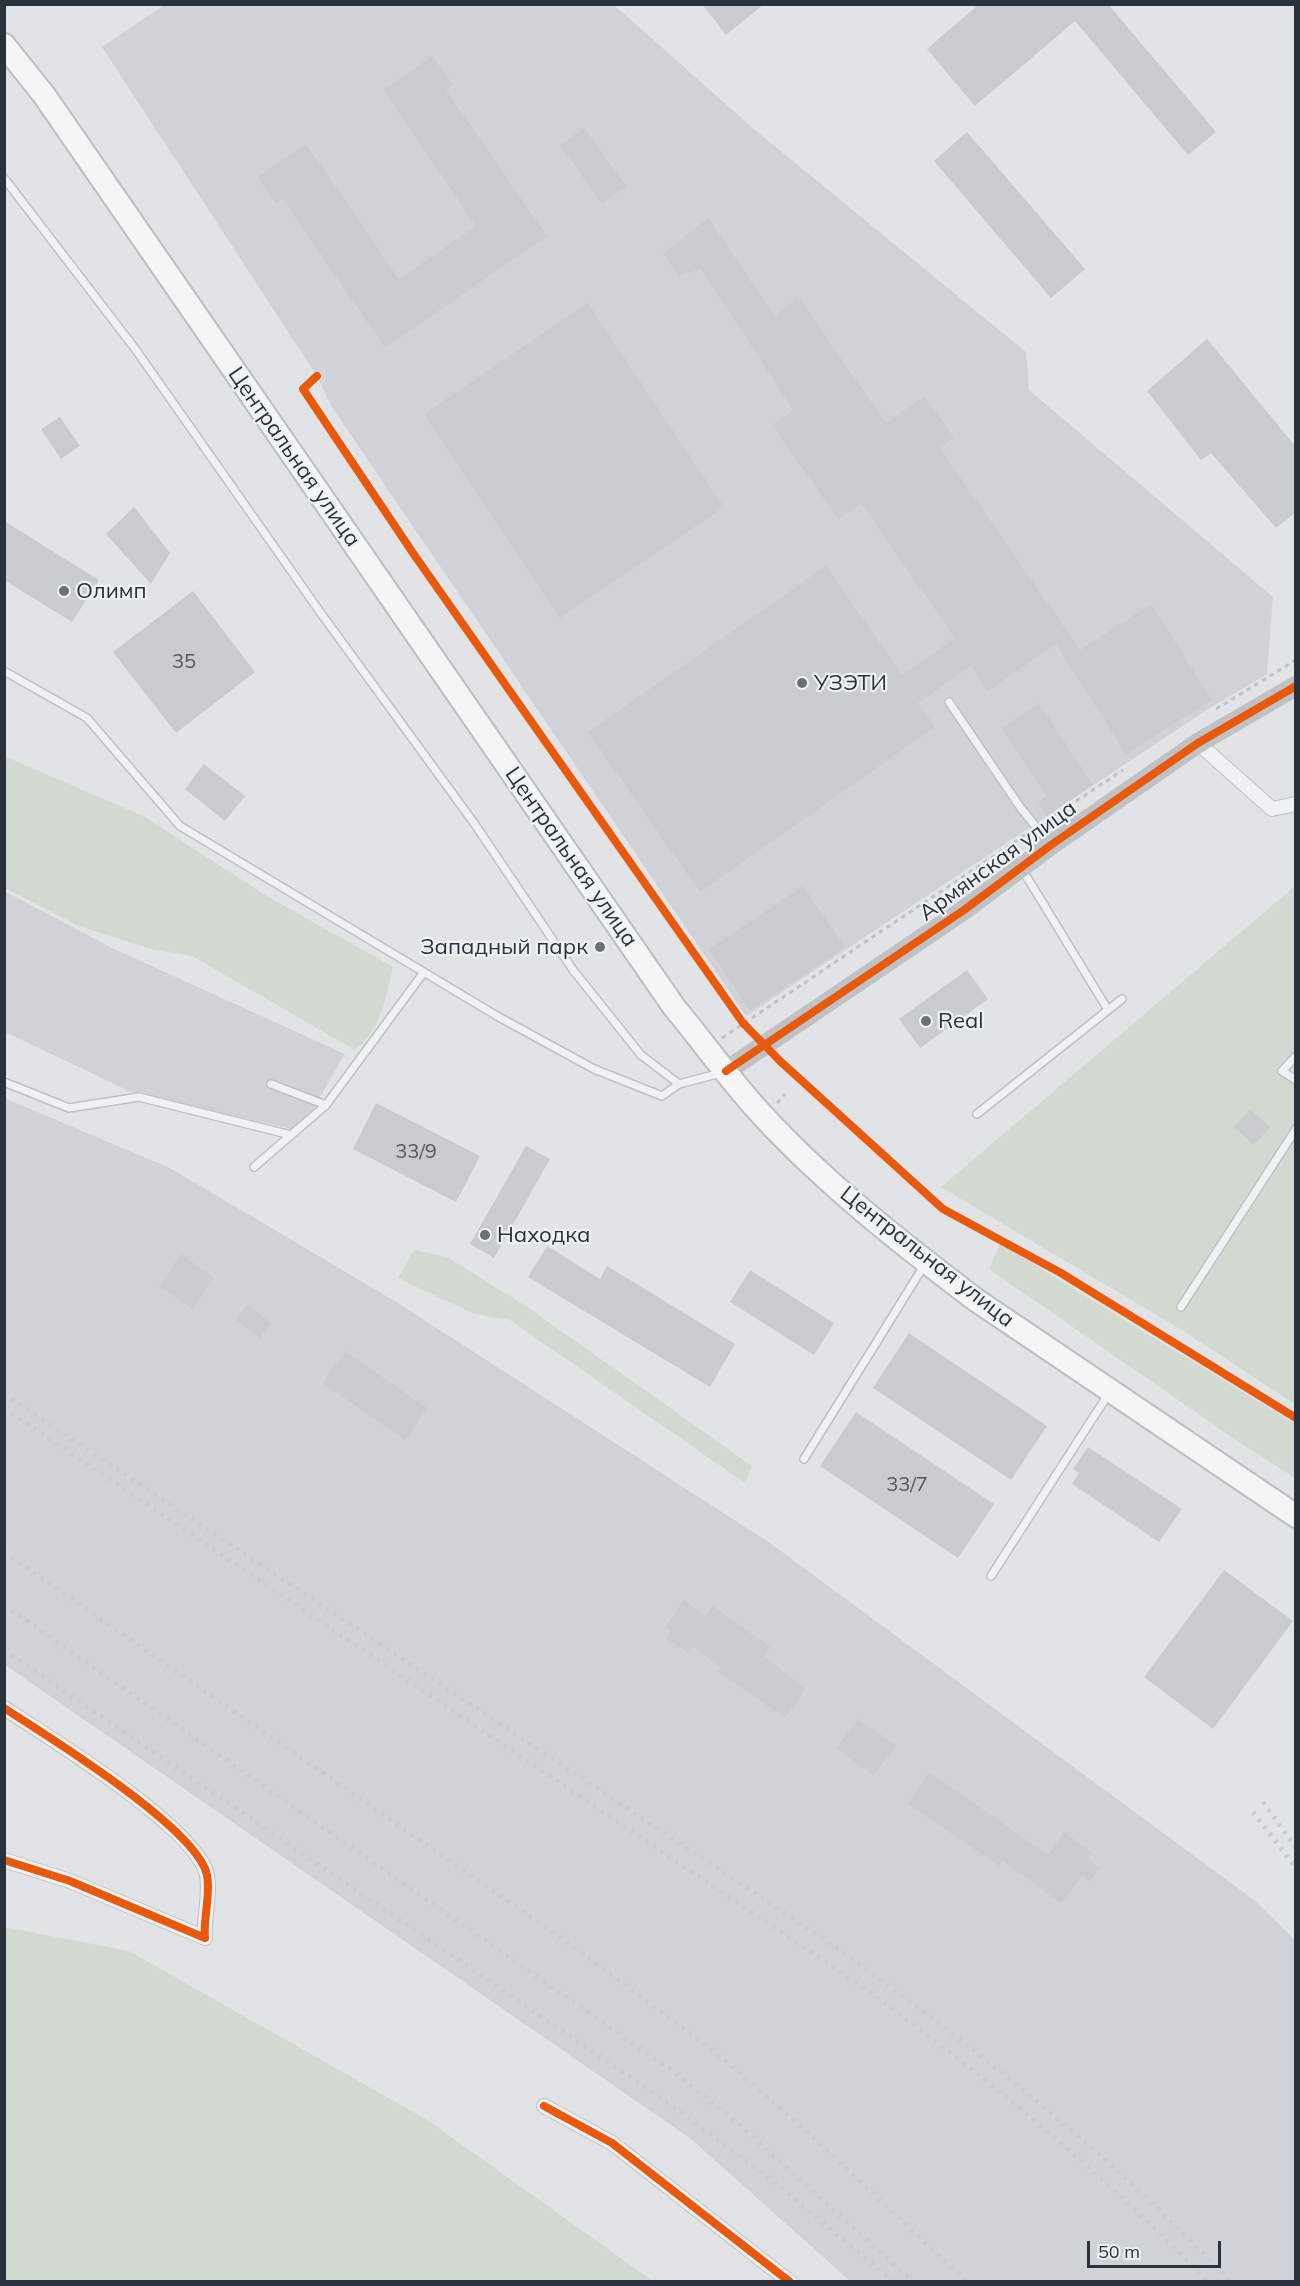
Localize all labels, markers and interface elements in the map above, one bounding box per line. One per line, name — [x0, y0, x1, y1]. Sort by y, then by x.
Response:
street label: Центральная улица — [222, 362, 366, 552]
place label: Олимп — [76, 578, 147, 604]
marker: Олимп — [57, 584, 71, 598]
house number: 35 — [172, 650, 196, 674]
place label: УЗЭТИ — [814, 670, 887, 696]
marker: УЗЭТИ — [795, 676, 809, 690]
street label: Центральная улица — [499, 762, 643, 952]
street label: Армянская улица — [914, 795, 1082, 927]
place label: Западный парк — [420, 934, 588, 960]
marker: Западный парк — [593, 940, 607, 954]
place label: Real — [938, 1008, 983, 1034]
marker: Real — [919, 1014, 933, 1028]
house number: 33/9 — [395, 1140, 437, 1164]
street label: Центральная улица — [835, 1181, 1019, 1333]
place label: Находка — [497, 1222, 590, 1248]
marker: Находка — [478, 1228, 492, 1242]
house number: 33/7 — [886, 1473, 928, 1497]
scale bar — [1090, 2229, 1224, 2267]
text: 50 m — [1098, 2240, 1140, 2263]

